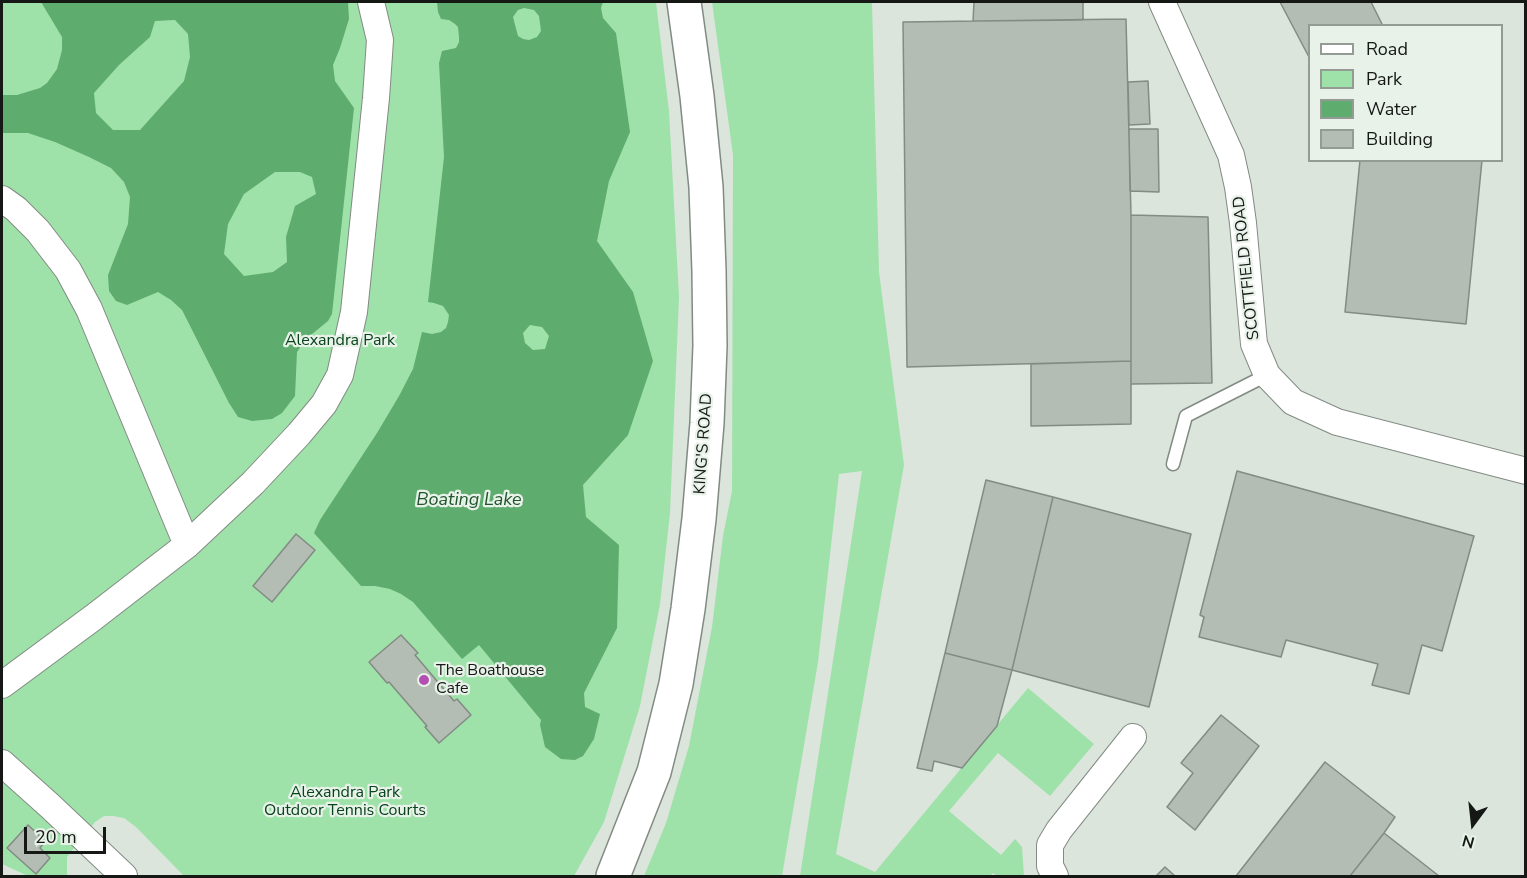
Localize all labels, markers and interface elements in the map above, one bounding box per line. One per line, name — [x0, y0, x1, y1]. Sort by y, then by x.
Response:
legend — [1308, 24, 1503, 162]
text: Road — [1366, 37, 1408, 61]
text: Park — [1366, 67, 1402, 91]
text: Water — [1366, 97, 1417, 121]
text: Building — [1366, 127, 1433, 151]
street label: SCOTTFIELD ROAD — [1230, 195, 1264, 341]
park label: Alexandra Park — [285, 331, 395, 351]
street label: KING'S ROAD — [691, 393, 717, 495]
water label: Boating Lake — [416, 490, 522, 512]
place label: The Boathouse Cafe — [436, 661, 544, 699]
marker: The Boathouse Cafe — [417, 673, 431, 687]
park label: Alexandra Park Outdoor Tennis Courts — [264, 783, 426, 821]
north arrow — [1443, 794, 1503, 854]
scale bar — [27, 815, 110, 853]
text: 20 m — [35, 825, 77, 849]
text: N — [1460, 829, 1477, 854]

